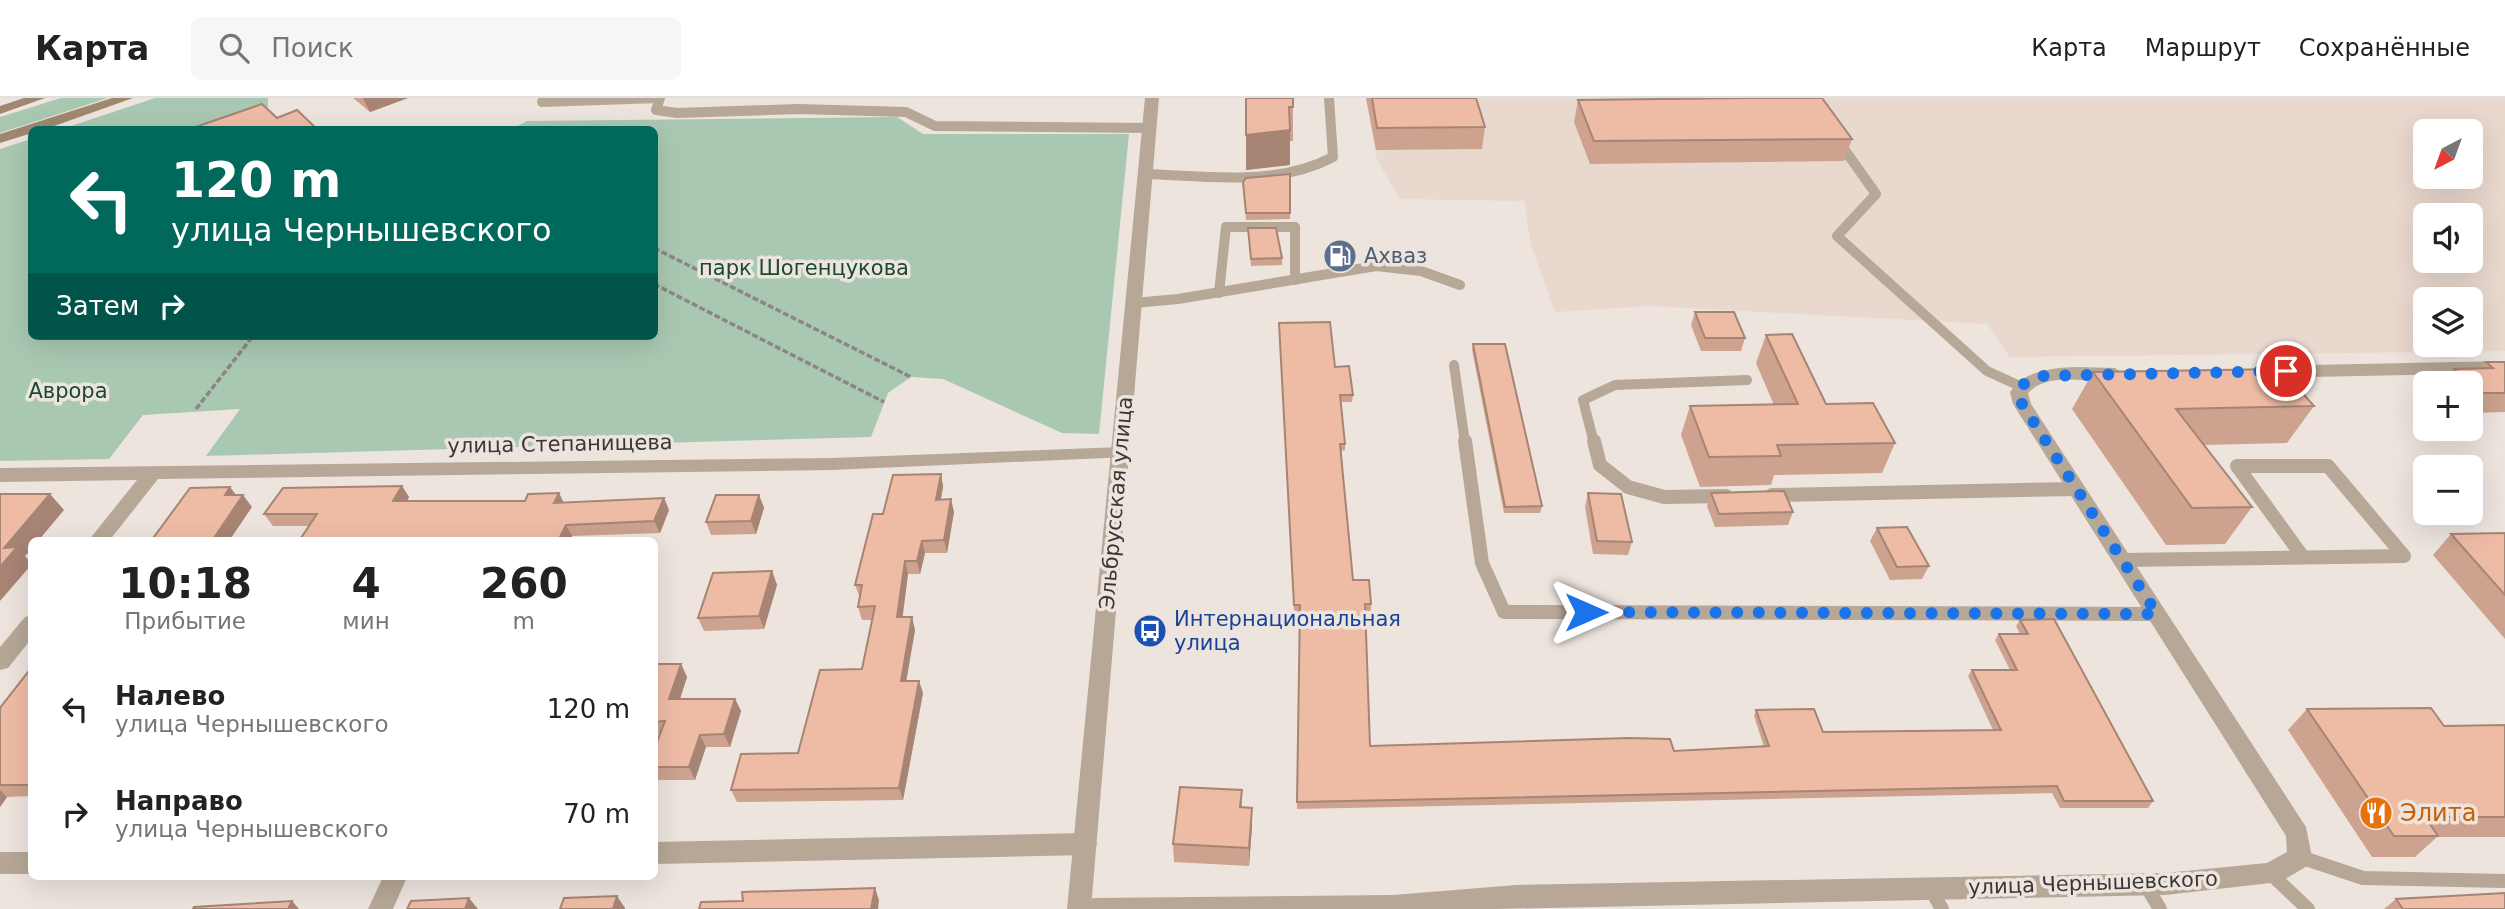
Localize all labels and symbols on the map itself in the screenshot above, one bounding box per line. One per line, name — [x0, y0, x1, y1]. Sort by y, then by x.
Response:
north arrow — [2413, 119, 2483, 189]
fuel station icon: Ахваз — [1321, 237, 1359, 275]
place label: Ахваз — [1364, 244, 1427, 268]
park label: парк Шогенцукова — [699, 256, 909, 280]
pin — [2256, 341, 2316, 401]
park label: Аврора — [28, 379, 108, 403]
street label: Эльбрусская улица — [1095, 395, 1137, 611]
street label: улица Степанищева — [447, 430, 673, 458]
position arrow — [1549, 575, 1623, 649]
place label: Интернациональная улица — [1174, 607, 1401, 655]
bus stop icon: Интернациональная улица — [1131, 612, 1169, 650]
restaurant icon: Элита — [2357, 794, 2395, 832]
place label: Элита — [2400, 799, 2476, 827]
street label: улица Чернышевского — [1968, 867, 2218, 899]

